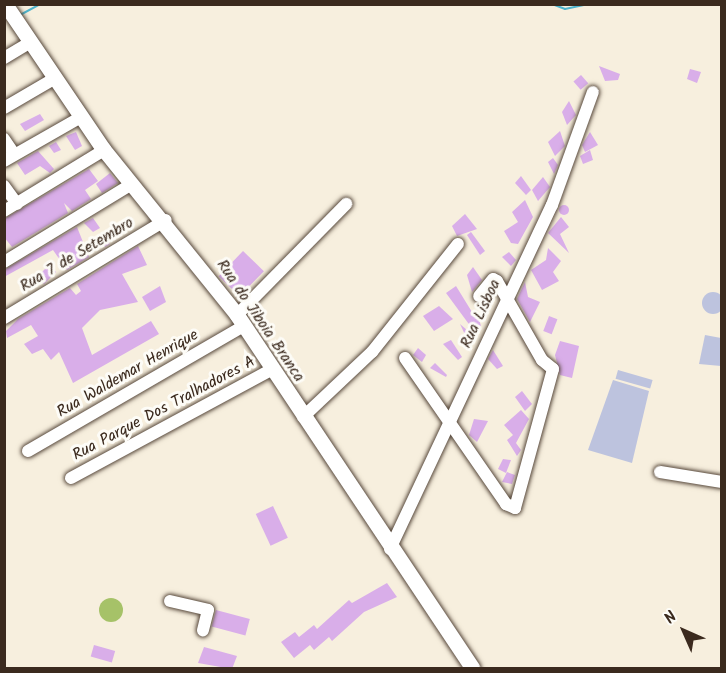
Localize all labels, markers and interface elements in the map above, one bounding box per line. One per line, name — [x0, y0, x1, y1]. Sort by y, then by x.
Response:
street label: Rua 7 de Setembro — [17, 214, 137, 296]
street label: Rua do Jiboia Branca — [212, 256, 308, 386]
street label: Rua Lisboa — [457, 277, 505, 351]
street label: Rua Waldemar Henrique — [54, 326, 202, 422]
street label: Rua Parque Dos Tralhadores A — [69, 353, 259, 465]
north arrow — [654, 601, 714, 661]
text: N — [658, 606, 683, 630]

